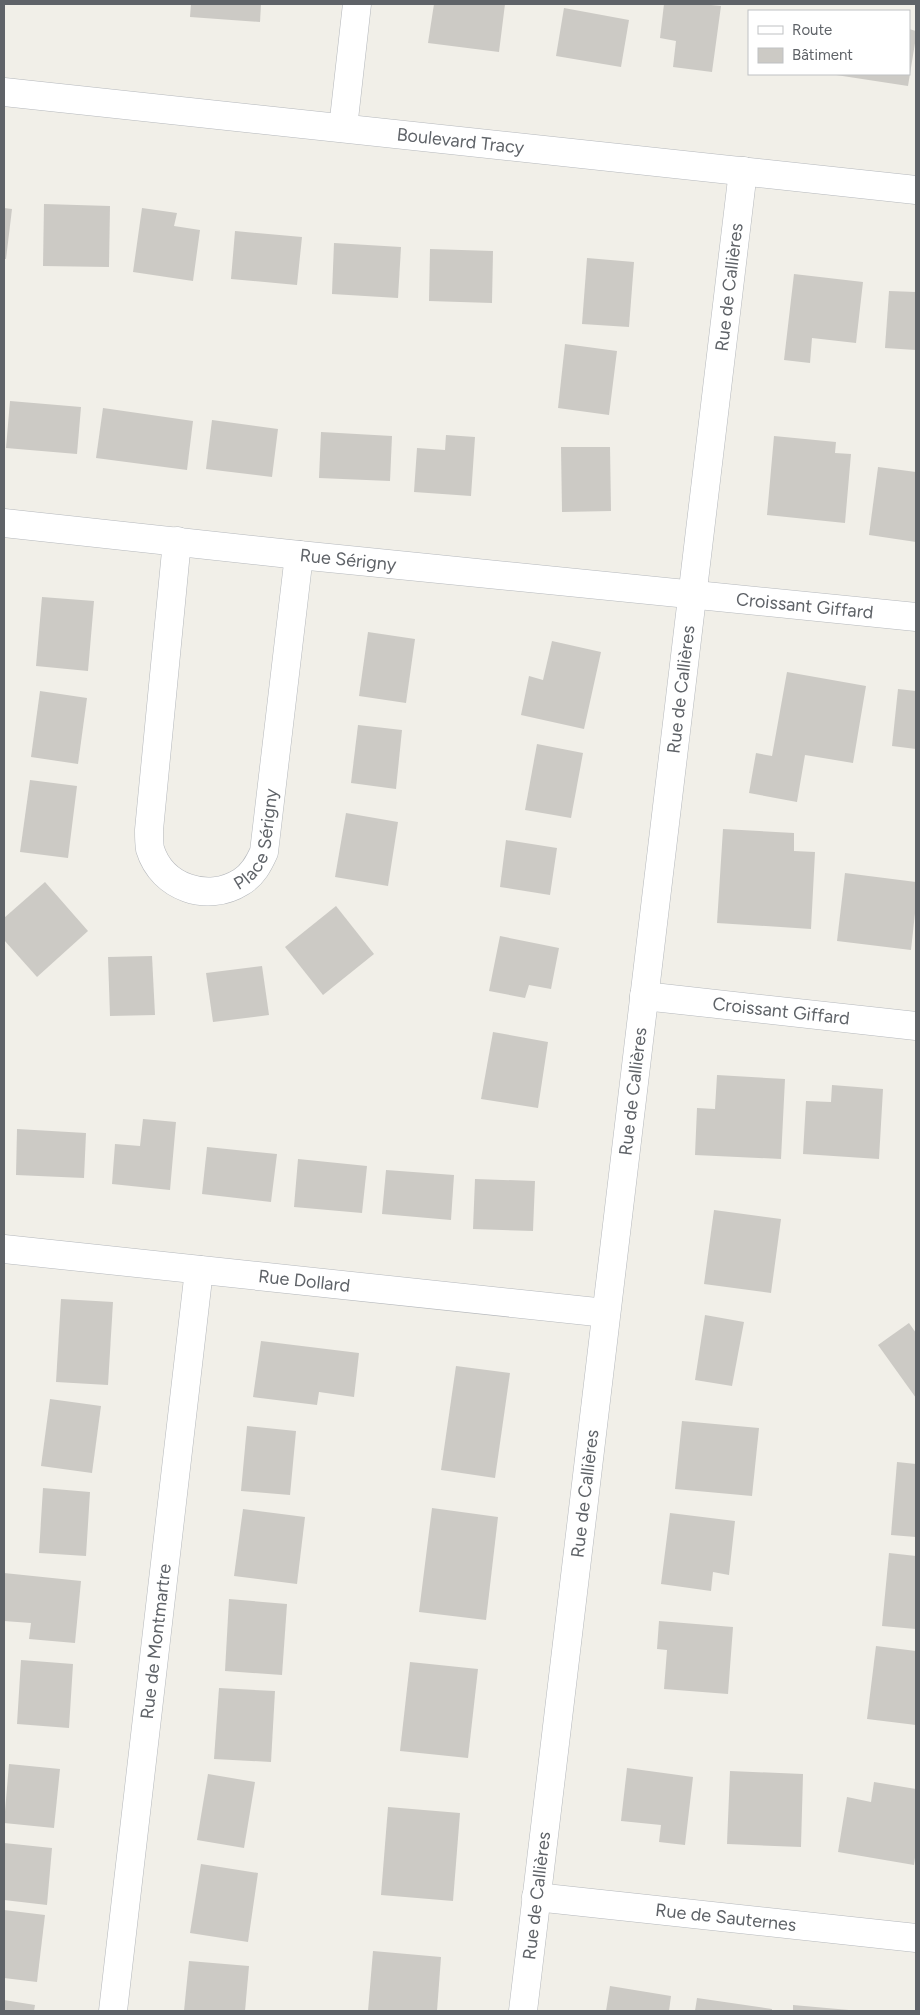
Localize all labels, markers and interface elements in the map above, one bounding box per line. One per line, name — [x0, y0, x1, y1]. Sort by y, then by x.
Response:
legend — [748, 10, 910, 75]
text: Route — [792, 21, 832, 39]
text: Bâtiment — [792, 46, 853, 64]
street label: Boulevard Tracy — [396, 123, 526, 159]
street label: Rue de Callières — [711, 222, 748, 353]
street label: Rue Sérigny — [299, 544, 398, 576]
street label: Croissant Giffard — [735, 588, 874, 624]
street label: Rue de Callières — [662, 624, 700, 755]
street label: Place Sérigny — [230, 787, 282, 895]
street label: Croissant Giffard — [711, 993, 851, 1030]
street label: Rue de Callières — [614, 1026, 652, 1157]
street label: Rue Dollard — [257, 1265, 351, 1297]
street label: Rue de Callières — [566, 1428, 603, 1559]
street label: Rue de Montmartre — [136, 1562, 176, 1720]
street label: Rue de Callières — [518, 1831, 555, 1961]
street label: Rue de Sauternes — [654, 1899, 798, 1936]

